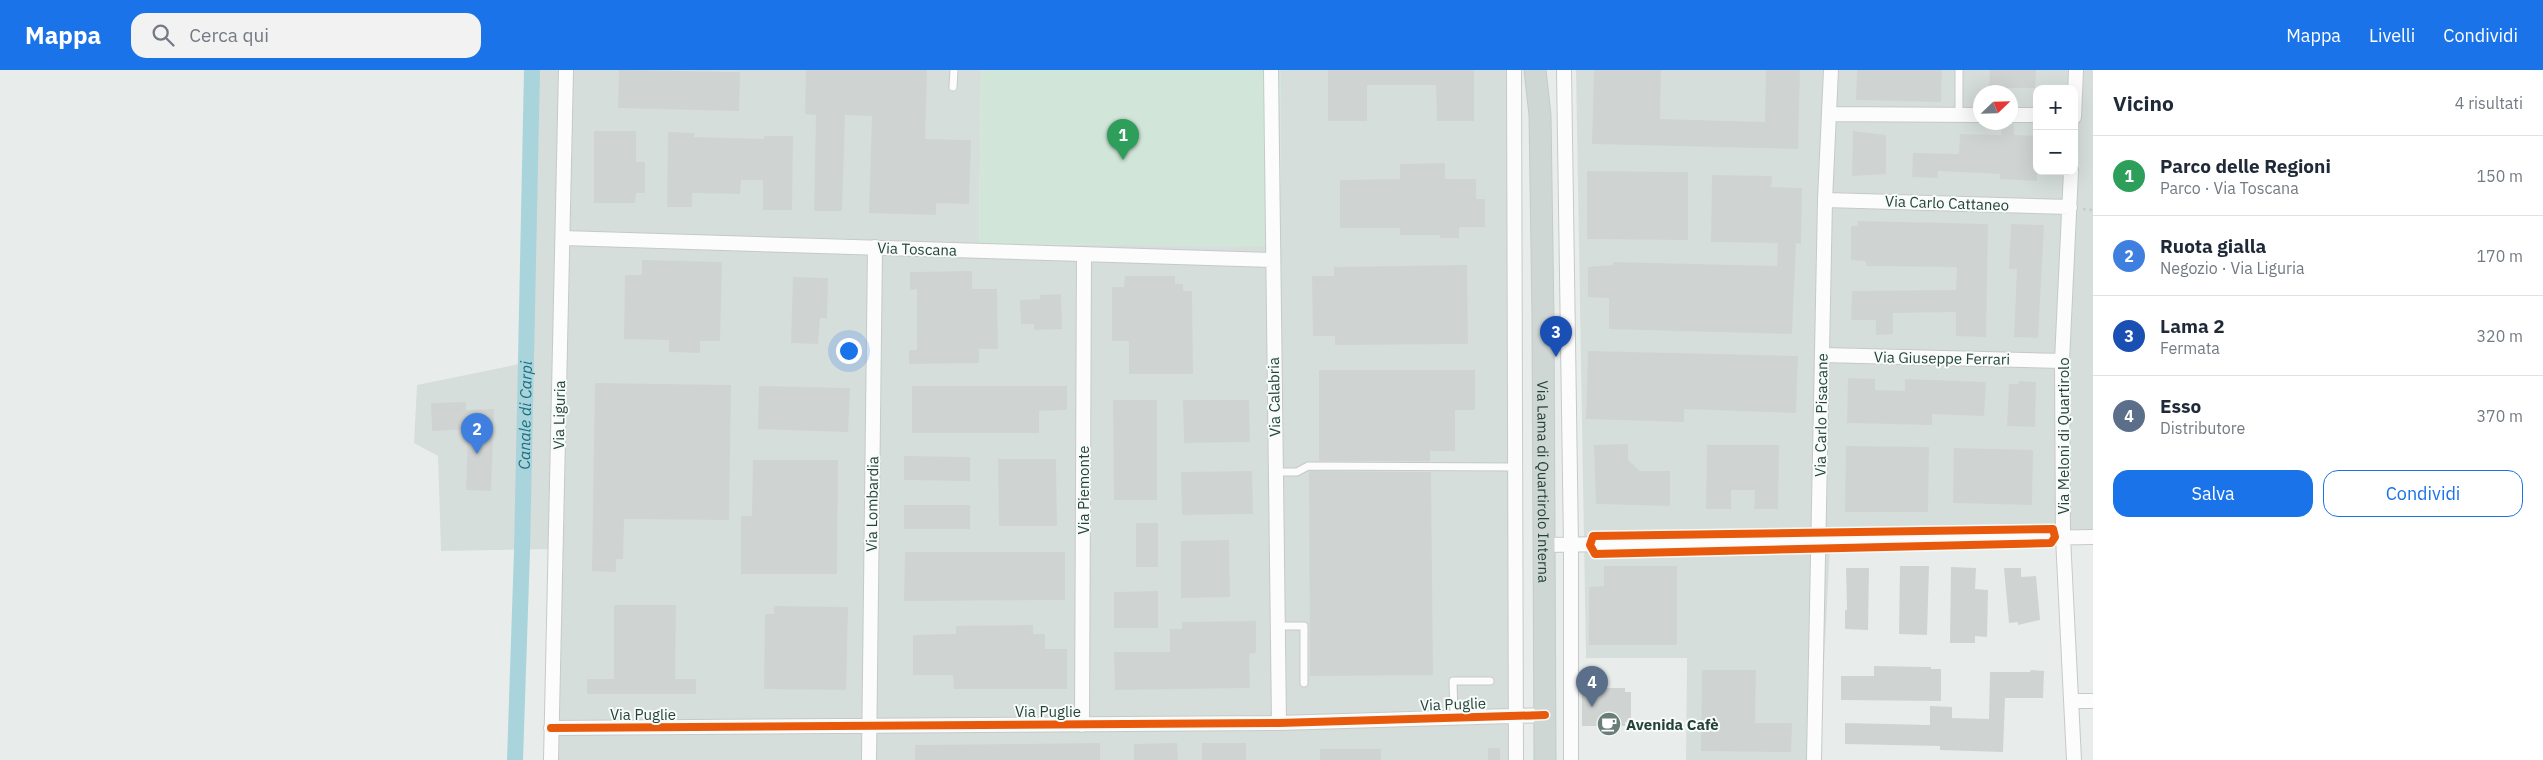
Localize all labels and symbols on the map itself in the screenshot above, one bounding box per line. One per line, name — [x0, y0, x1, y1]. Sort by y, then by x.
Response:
north arrow — [1973, 85, 2018, 130]
pin: 1 — [1107, 119, 1139, 160]
street label: Via Carlo Cattaneo — [1885, 191, 2009, 215]
street label: Via Toscana — [877, 238, 957, 260]
pin: 3 — [1540, 316, 1572, 357]
your location — [836, 338, 862, 364]
street label: Via Giuseppe Ferrari — [1874, 347, 2010, 369]
street label: Via Carlo Pisacane — [1810, 353, 1832, 477]
street label: Via Calabria — [1264, 357, 1284, 437]
street label: Via Meloni di Quartirolo — [2054, 357, 2073, 515]
water label: Canale di Carpi — [514, 360, 536, 470]
street label: Via Liguria — [549, 380, 569, 450]
street label: Via Lama di Quartirolo Interna — [1534, 380, 1554, 583]
pin: 2 — [461, 413, 493, 454]
street label: Via Piemonte — [1074, 446, 1093, 534]
street label: Via Lombardia — [862, 456, 882, 552]
pin: 4 — [1576, 666, 1608, 707]
street label: Via Puglie — [1420, 693, 1486, 715]
street label: Via Puglie — [1015, 702, 1081, 721]
street label: Via Puglie — [610, 705, 676, 724]
cafe icon: Avenida Cafè — [1596, 711, 1622, 737]
place label: Avenida Cafè — [1626, 715, 1719, 734]

